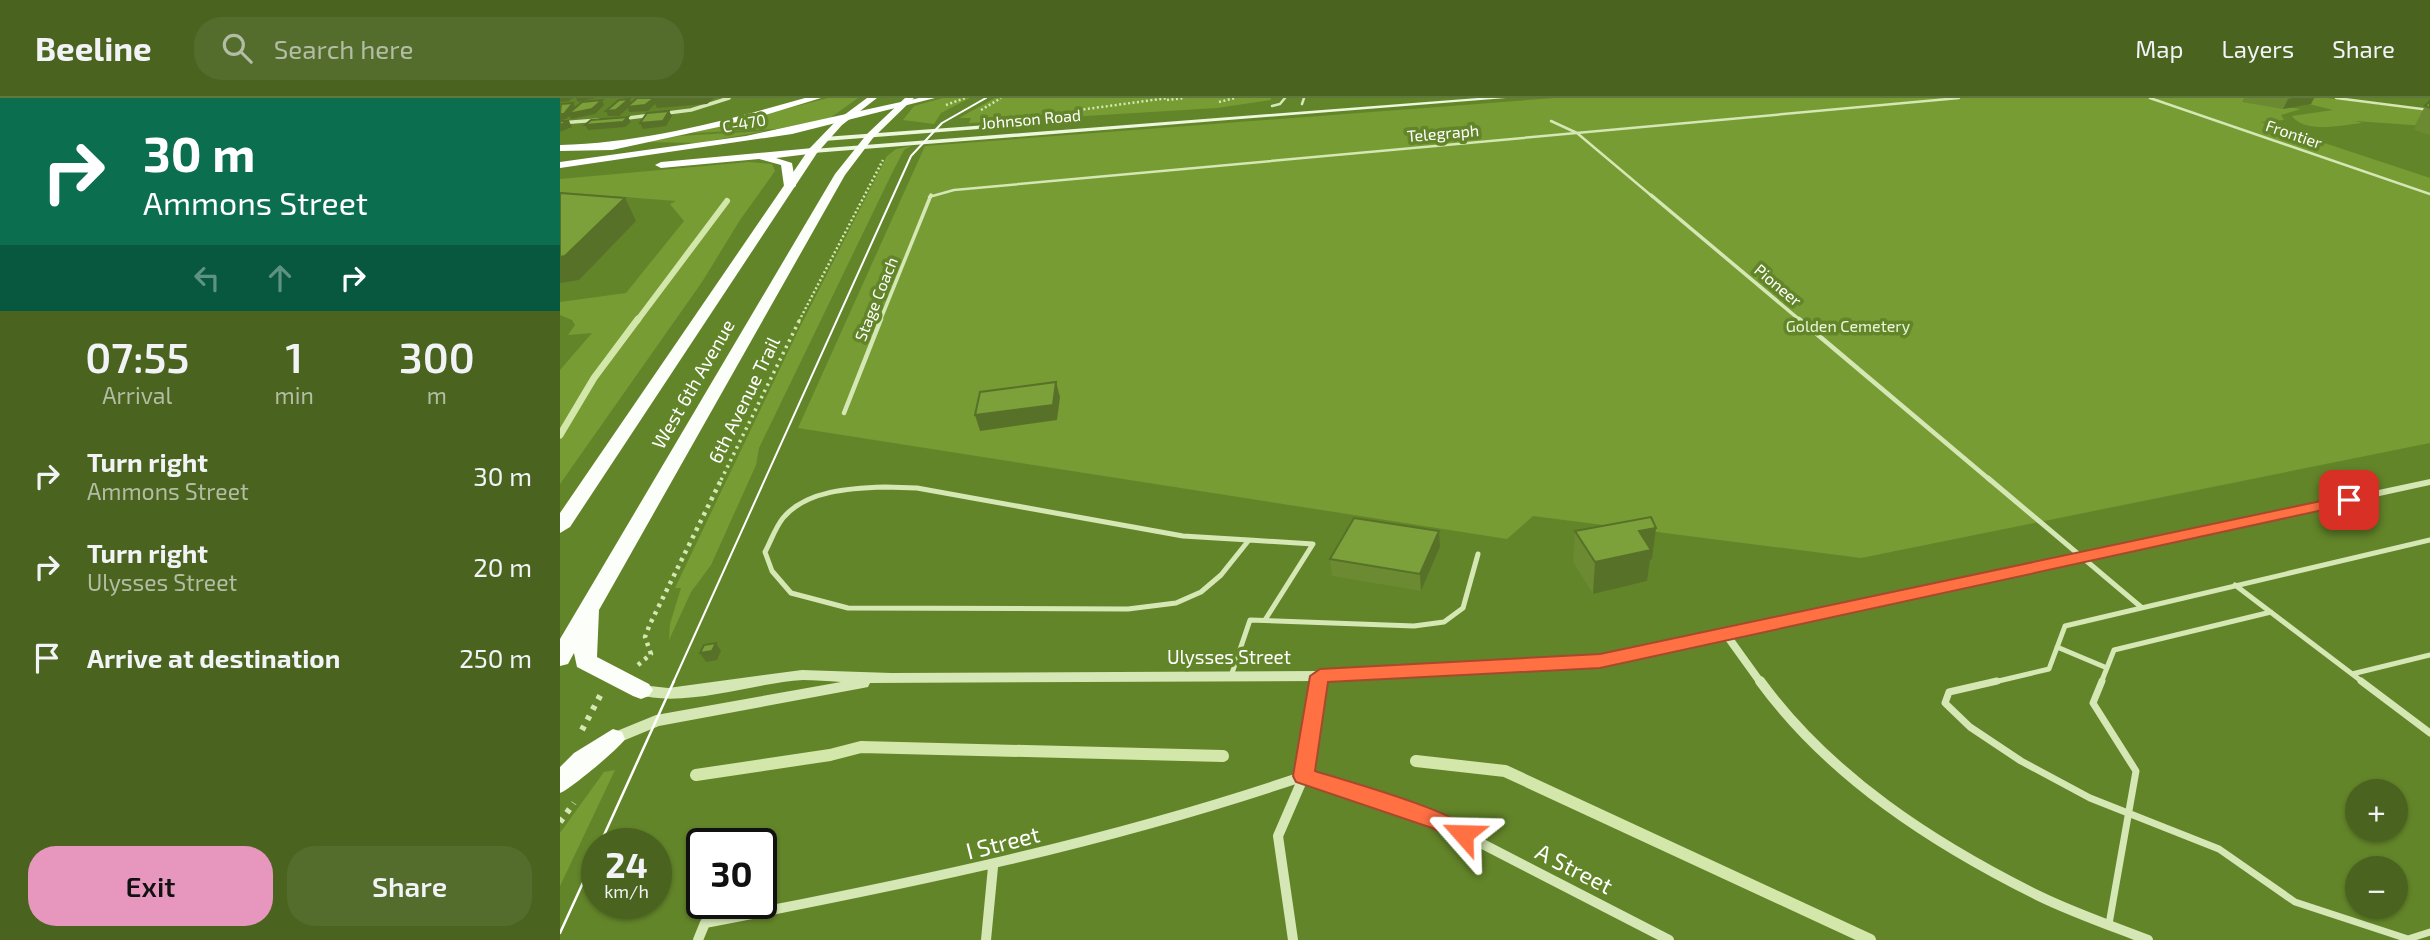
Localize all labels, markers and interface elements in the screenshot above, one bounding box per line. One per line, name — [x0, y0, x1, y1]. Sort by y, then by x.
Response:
search box — [194, 17, 684, 80]
text: Beeline — [35, 28, 152, 68]
icon: search — [218, 29, 256, 67]
text: Search here — [274, 33, 413, 64]
text: Map — [2135, 34, 2183, 63]
text: Layers — [2221, 34, 2294, 63]
text: Share — [2332, 34, 2395, 63]
street label: Johnson Road — [980, 105, 1082, 132]
street label: C-470 — [721, 109, 767, 136]
street label: Frontier — [2264, 115, 2325, 152]
street label: Telegraph — [1406, 120, 1480, 145]
text: 30 m — [143, 123, 255, 182]
icon: right — [28, 126, 119, 217]
text: Ammons Street — [143, 183, 368, 221]
street label: Stage Coach — [850, 254, 901, 344]
icon: left — [188, 259, 226, 297]
icon: ahead — [261, 259, 299, 297]
icon: right — [334, 259, 372, 297]
street label: Pioneer — [1751, 260, 1806, 310]
street label: West 6th Avenue — [646, 315, 739, 453]
park label: Golden Cemetery — [1786, 316, 1911, 335]
text: 07:55 — [85, 331, 189, 381]
text: 1 — [285, 331, 303, 381]
text: 300 — [399, 331, 475, 381]
street label: 6th Avenue Trail — [703, 332, 784, 467]
text: Arrival — [102, 381, 172, 409]
text: min — [275, 381, 314, 409]
text: m — [427, 381, 447, 409]
text: Turn right — [87, 446, 208, 477]
icon: right — [28, 457, 66, 495]
text: 30 m — [473, 460, 532, 491]
pin — [2319, 470, 2379, 530]
text: Ammons Street — [87, 477, 249, 505]
icon: arrive — [2330, 481, 2368, 519]
text: Turn right — [87, 537, 208, 568]
icon: right — [28, 548, 66, 586]
text: 20 m — [473, 551, 532, 582]
text: Ulysses Street — [87, 568, 237, 596]
icon: arrive — [28, 639, 66, 677]
text: Arrive at destination — [87, 642, 340, 673]
text: 250 m — [459, 642, 532, 673]
street label: Ulysses Street — [1167, 645, 1291, 668]
map controls — [2345, 779, 2408, 919]
button: + — [2345, 779, 2408, 842]
position arrow — [1426, 797, 1500, 871]
street label: I Street — [963, 819, 1043, 865]
speed limit sign: 30 — [686, 828, 777, 919]
street label: A Street — [1531, 837, 1618, 899]
text: 24 — [605, 843, 648, 885]
button: Exit — [28, 846, 273, 926]
button: Share — [287, 846, 532, 926]
button: − — [2345, 856, 2408, 919]
text: km/h — [604, 880, 649, 902]

